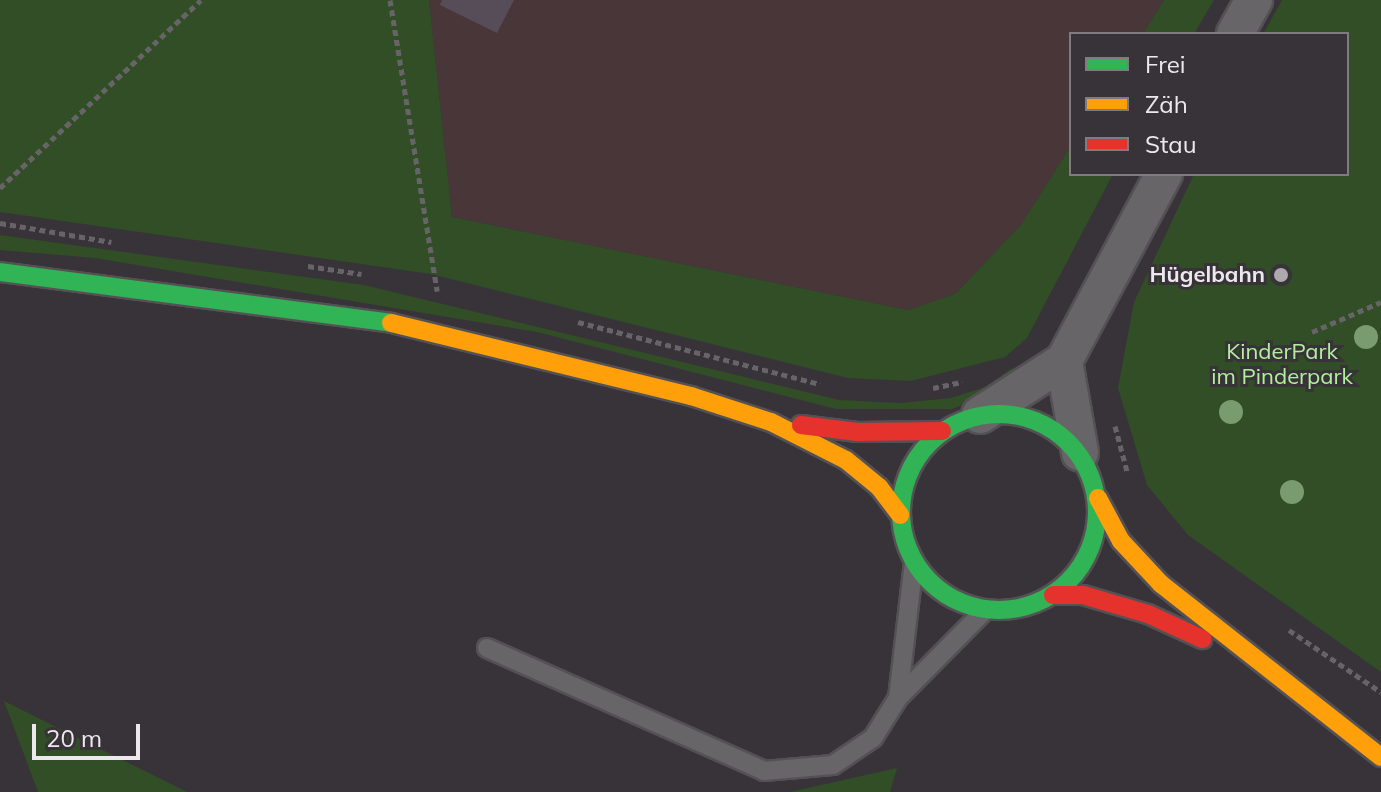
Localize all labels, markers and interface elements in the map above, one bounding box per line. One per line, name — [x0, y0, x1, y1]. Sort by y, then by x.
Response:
legend — [1069, 32, 1349, 176]
text: Frei — [1145, 49, 1186, 79]
text: Zäh — [1145, 89, 1188, 119]
text: Stau — [1145, 129, 1197, 159]
place label: Hügelbahn — [1150, 262, 1265, 288]
marker: Hügelbahn — [1272, 266, 1290, 284]
park label: KinderPark im Pinderpark — [1211, 338, 1353, 390]
scale bar — [36, 708, 144, 758]
text: 20 m — [46, 723, 102, 753]

